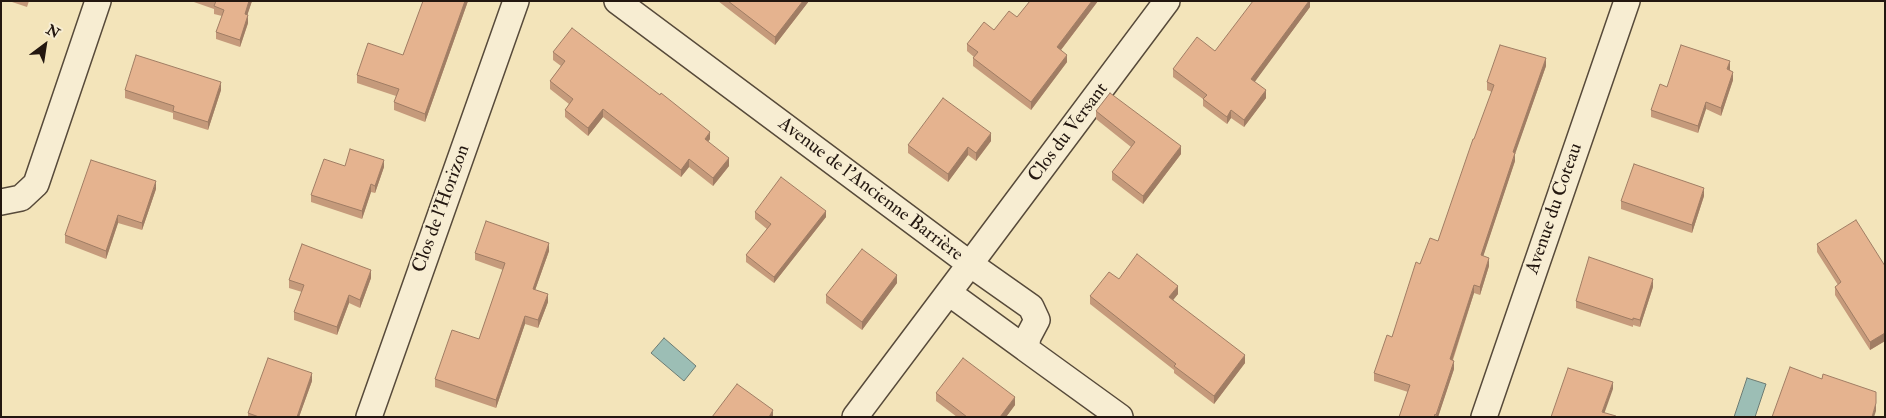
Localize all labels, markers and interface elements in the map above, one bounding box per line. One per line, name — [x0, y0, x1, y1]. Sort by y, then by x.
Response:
north arrow — [20, 20, 70, 70]
text: N — [43, 21, 63, 42]
street label: Clos du Versant — [1024, 79, 1114, 187]
street label: Avenue de l'Ancienne Barrière — [773, 113, 967, 267]
street label: Avenue du Coteau — [1522, 141, 1588, 277]
street label: Clos de l'Horizon — [408, 142, 476, 276]

